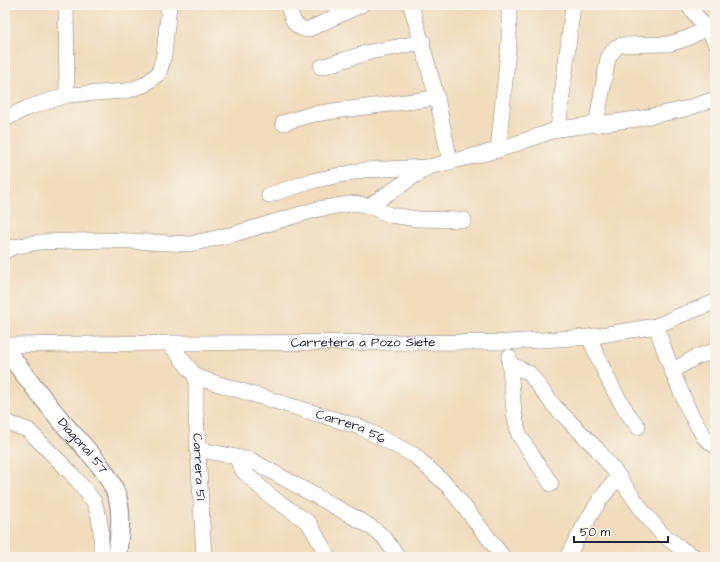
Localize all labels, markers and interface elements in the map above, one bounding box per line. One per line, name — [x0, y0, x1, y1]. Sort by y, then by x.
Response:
street label: Carretera a Pozo Siete — [291, 333, 435, 352]
street label: Carrera 56 — [314, 405, 389, 448]
street label: Diagonal 57 — [53, 414, 112, 477]
street label: Carrera 51 — [188, 433, 210, 501]
scale bar — [574, 518, 668, 544]
text: 50 m — [580, 524, 611, 541]

